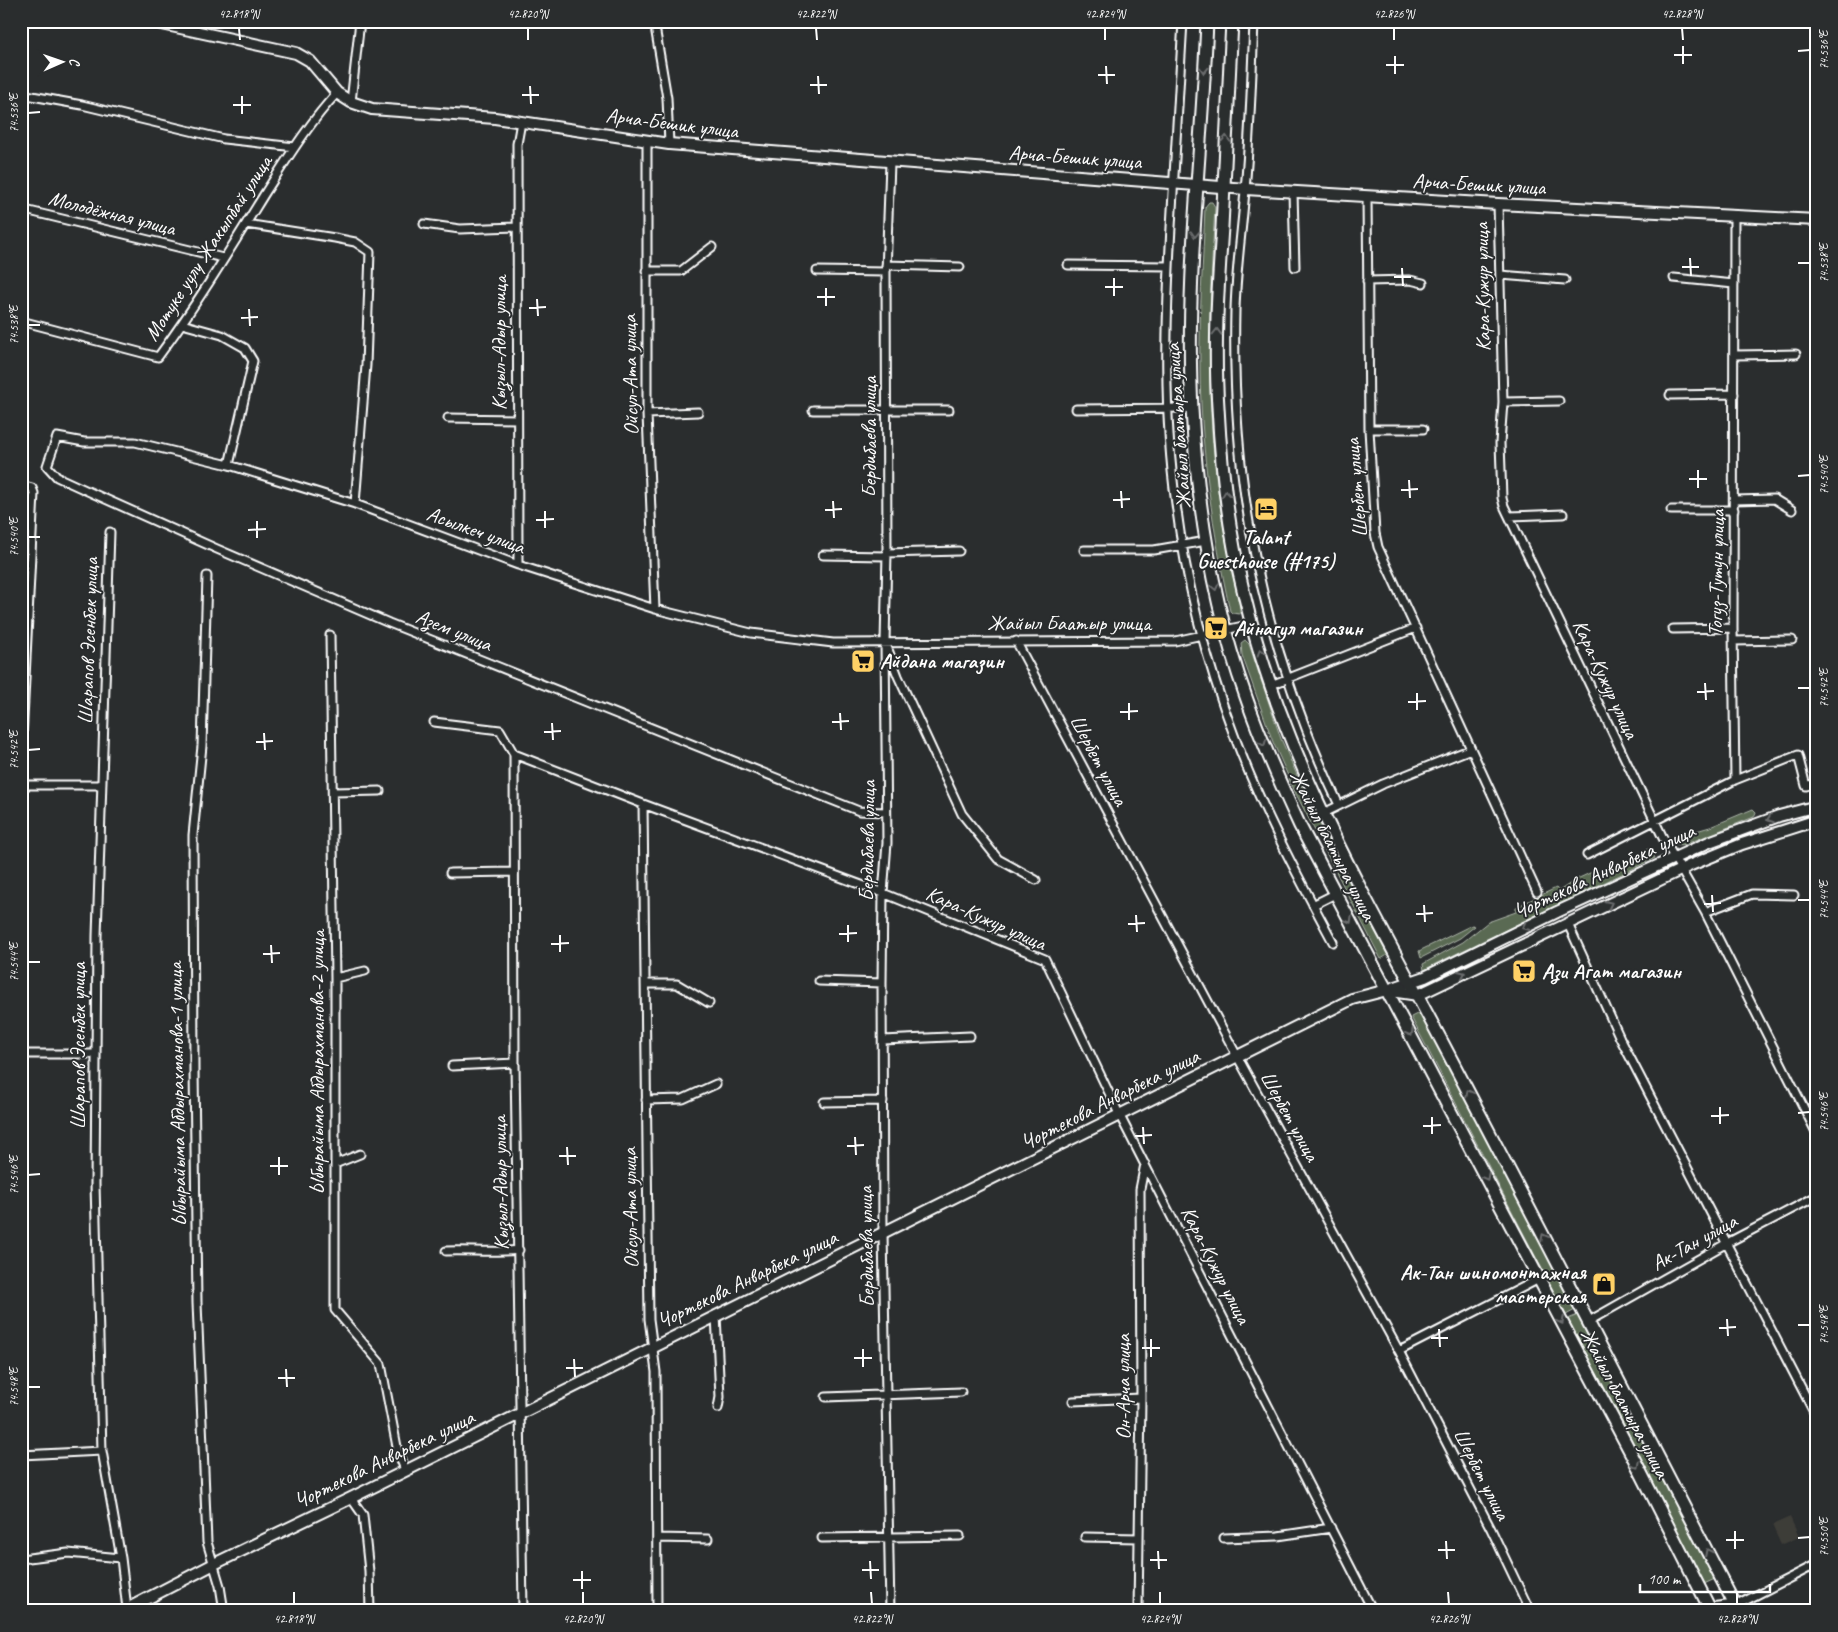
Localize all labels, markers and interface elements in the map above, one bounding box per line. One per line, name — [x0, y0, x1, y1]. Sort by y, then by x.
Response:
text: 42.818°N — [219, 6, 261, 22]
text: 42.820°N — [508, 6, 550, 22]
text: 42.822°N — [796, 6, 838, 22]
text: 42.824°N — [1085, 6, 1127, 22]
text: 42.826°N — [1374, 6, 1416, 22]
text: 42.828°N — [1662, 6, 1704, 22]
text: 74.536°E — [1816, 29, 1832, 70]
north arrow — [38, 38, 88, 88]
text: С — [66, 58, 83, 67]
one-way arrow — [1199, 66, 1210, 74]
text: 74.536°E — [6, 92, 22, 133]
street label: Арча-Бешик улица — [604, 102, 741, 144]
one-way arrow — [1221, 134, 1232, 142]
street label: Арча-Бешик улица — [1008, 139, 1144, 175]
street label: Мотуке уулу Жакыпбай улица — [138, 148, 279, 346]
street label: Арча-Бешик улица — [1412, 168, 1548, 201]
street label: Молодёжная улица — [46, 185, 180, 242]
street label: Кара-Кужур улица — [1468, 221, 1496, 352]
one-way arrow — [1189, 230, 1200, 238]
text: 74.538°E — [1816, 242, 1832, 283]
street label: Кызыл-Адыр улица — [486, 273, 513, 410]
text: 74.538°E — [6, 304, 22, 345]
street label: Ойсул-Ата улица — [616, 313, 644, 436]
one-way arrow — [1211, 327, 1222, 335]
street label: Жайыл баатыра улица — [1159, 341, 1197, 510]
street label: Бердибаева улица — [856, 375, 882, 497]
street label: Шербет улица — [1339, 436, 1373, 539]
text: 74.540°E — [1816, 454, 1832, 495]
one-way arrow — [1221, 489, 1232, 497]
hotel icon: Talant Guesthouse (#175) — [1253, 496, 1279, 522]
street label: Асылкеч улица — [424, 500, 530, 560]
street label: Тогуз-Тутун улица — [1702, 508, 1730, 637]
text: 74.540°E — [6, 516, 22, 557]
place label: Talant Guesthouse (#175) — [1197, 524, 1337, 574]
street label: Шарапов Эсенбек улица — [72, 556, 104, 725]
one-way arrow — [1210, 583, 1220, 592]
street label: Азем улица — [412, 603, 497, 659]
street label: Жайыл Баатыр улица — [987, 610, 1153, 636]
supermarket icon: Айнагул магазин — [1203, 615, 1229, 641]
place label: Айнагул магазин — [1234, 615, 1364, 642]
street label: Кара-Кужур улица — [1567, 615, 1646, 744]
supermarket icon: Айдана магазин — [850, 648, 876, 674]
place label: Айдана магазин — [880, 648, 1005, 675]
one-way arrow — [1256, 649, 1266, 657]
text: 74.542°E — [1816, 667, 1832, 708]
street label: Шербет улица — [1064, 710, 1135, 811]
text: 74.542°E — [6, 729, 22, 770]
one-way arrow — [1257, 738, 1267, 746]
street label: Жайыл баатыра улица — [1284, 765, 1383, 926]
street label: Бердибаева улица — [853, 779, 881, 902]
one-way arrow — [1766, 813, 1775, 823]
street label: Чортекова Анварбека улица — [1509, 817, 1700, 924]
text: 74.544°E — [1816, 879, 1832, 920]
street label: Кара-Кужур улица — [922, 880, 1051, 957]
one-way arrow — [1603, 900, 1612, 910]
one-way arrow — [1343, 915, 1353, 924]
one-way arrow — [1522, 921, 1531, 931]
street label: Ыбырайыма Абдырахманова-2 улица — [304, 928, 330, 1194]
text: 74.544°E — [6, 941, 22, 982]
supermarket icon: Ази Агат магазин — [1511, 958, 1537, 984]
place label: Ази Агат магазин — [1542, 958, 1683, 985]
street label: Ыбырайыма Абдырахманова-1 улица — [162, 959, 192, 1226]
street label: Шарапов Эсенбек улица — [65, 961, 91, 1129]
one-way arrow — [1457, 970, 1466, 980]
one-way arrow — [1404, 1028, 1414, 1037]
street label: Чортекова Анварбека улица — [1016, 1042, 1205, 1155]
street label: Шербет улица — [1255, 1066, 1326, 1167]
one-way arrow — [1465, 1089, 1475, 1098]
text: 74.546°E — [1816, 1091, 1832, 1132]
street label: Кызыл-Адыр улица — [486, 1113, 515, 1250]
street label: Ойсул-Ата улица — [616, 1146, 644, 1269]
text: 74.546°E — [6, 1154, 22, 1195]
one-way arrow — [1480, 1172, 1490, 1181]
street label: Бердибаева улица — [852, 1185, 880, 1308]
street label: Кара-Кужур улица — [1175, 1202, 1257, 1330]
street label: Ак-Тан улица — [1647, 1207, 1743, 1276]
street label: Чортекова Анварбека улица — [653, 1223, 843, 1334]
one-way arrow — [1540, 1233, 1550, 1242]
place label: Ак-Тан шиномонтажная мастерская — [1400, 1259, 1587, 1309]
shop icon: Ак-Тан шиномонтажная мастерская — [1591, 1271, 1617, 1297]
text: 74.548°E — [1816, 1304, 1832, 1345]
one-way arrow — [1555, 1316, 1565, 1325]
street label: Жайыл баатыра улица — [1575, 1324, 1676, 1484]
street label: Он-Арча улица — [1110, 1332, 1136, 1440]
text: 74.548°E — [6, 1366, 22, 1407]
street label: Чортекова Анварбека улица — [290, 1403, 480, 1514]
street label: Шербет улица — [1448, 1424, 1517, 1526]
one-way arrow — [1630, 1460, 1640, 1469]
text: 74.550°E — [1816, 1516, 1832, 1557]
one-way arrow — [1704, 1548, 1714, 1557]
scale bar — [1640, 1562, 1770, 1594]
text: 100 m — [1648, 1570, 1682, 1589]
text: 42.818°N — [274, 1611, 316, 1627]
text: 42.820°N — [563, 1611, 605, 1627]
text: 42.822°N — [852, 1611, 894, 1627]
text: 42.824°N — [1140, 1611, 1182, 1627]
text: 42.826°N — [1429, 1611, 1471, 1627]
text: 42.828°N — [1717, 1611, 1759, 1627]

